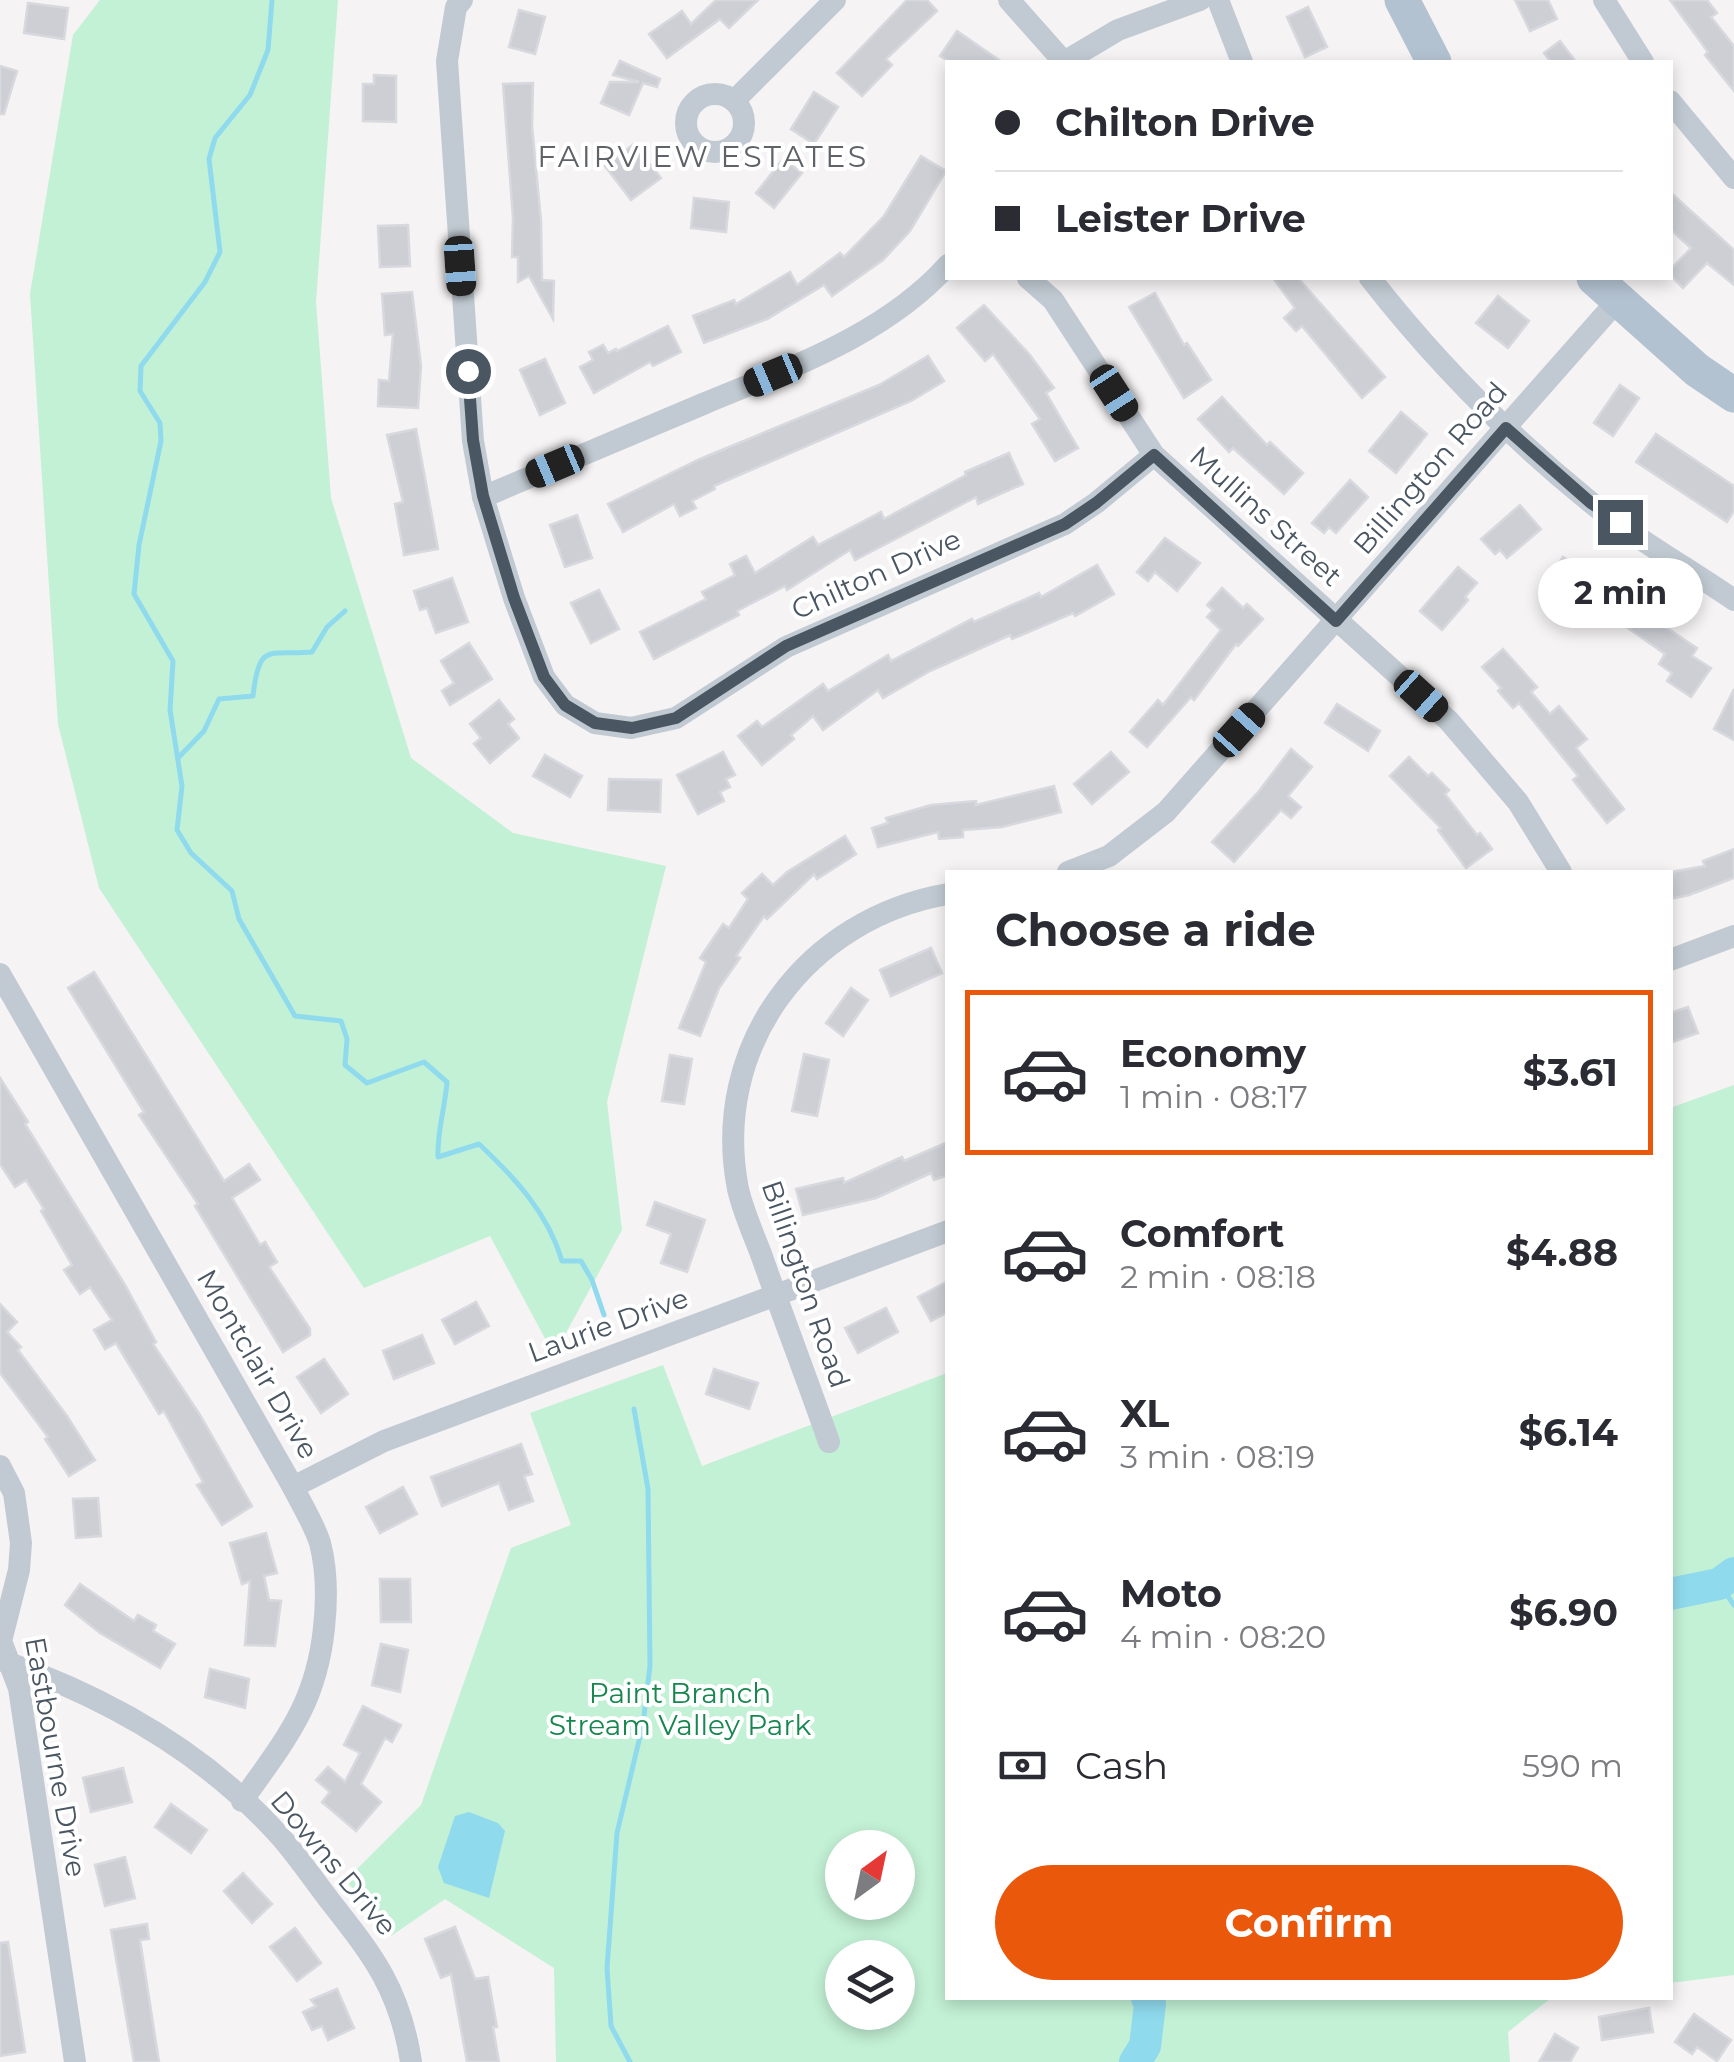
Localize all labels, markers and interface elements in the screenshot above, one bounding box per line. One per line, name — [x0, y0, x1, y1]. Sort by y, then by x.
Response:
text: Chilton Drive — [1055, 99, 1315, 146]
district label: FAIRVIEW ESTATES — [537, 138, 869, 175]
text: Leister Drive — [1055, 195, 1306, 242]
car — [443, 235, 477, 297]
route start — [446, 349, 491, 394]
car — [740, 349, 806, 401]
car — [1085, 360, 1143, 426]
street label: Billington Road — [1346, 375, 1514, 561]
street label: Mullins Street — [1183, 439, 1349, 593]
car — [522, 440, 588, 492]
route end — [1598, 500, 1643, 545]
street label: Chilton Drive — [786, 522, 966, 626]
callout: 2 min — [1538, 557, 1702, 627]
text: 2 min — [1574, 573, 1667, 612]
car — [1389, 665, 1453, 727]
car — [1208, 698, 1270, 762]
text: Choose a ride — [995, 902, 1316, 957]
icon: car — [1000, 1028, 1090, 1118]
text: Economy — [1120, 1030, 1306, 1077]
text: $3.61 — [1523, 1049, 1618, 1096]
text: 1 min · 08:17 — [1120, 1077, 1308, 1116]
street label: Billington Road — [755, 1176, 857, 1392]
icon: car — [1000, 1208, 1090, 1298]
text: Comfort — [1120, 1210, 1284, 1257]
text: $4.88 — [1506, 1229, 1618, 1276]
text: 2 min · 08:18 — [1120, 1257, 1316, 1296]
street label: Montclair Drive — [190, 1263, 326, 1465]
street label: Laurie Drive — [523, 1280, 693, 1370]
icon: car — [1000, 1388, 1090, 1478]
text: XL — [1120, 1390, 1169, 1437]
text: $6.14 — [1519, 1409, 1618, 1456]
text: 3 min · 08:19 — [1120, 1437, 1315, 1476]
icon: car — [1000, 1568, 1090, 1658]
text: Moto — [1120, 1570, 1222, 1617]
text: $6.90 — [1509, 1589, 1618, 1636]
text: 4 min · 08:20 — [1120, 1617, 1326, 1656]
street label: Eastbourne Drive — [18, 1634, 94, 1880]
park label: Paint Branch Stream Valley Park — [549, 1676, 811, 1742]
icon: cash — [995, 1738, 1050, 1793]
text: Cash — [1075, 1742, 1168, 1789]
text: 590 m — [1522, 1746, 1623, 1785]
street label: Downs Drive — [264, 1784, 404, 1942]
north arrow — [825, 1830, 915, 1920]
map controls — [825, 1830, 915, 2030]
button: Confirm — [995, 1865, 1623, 1980]
button: layers — [825, 1940, 915, 2030]

